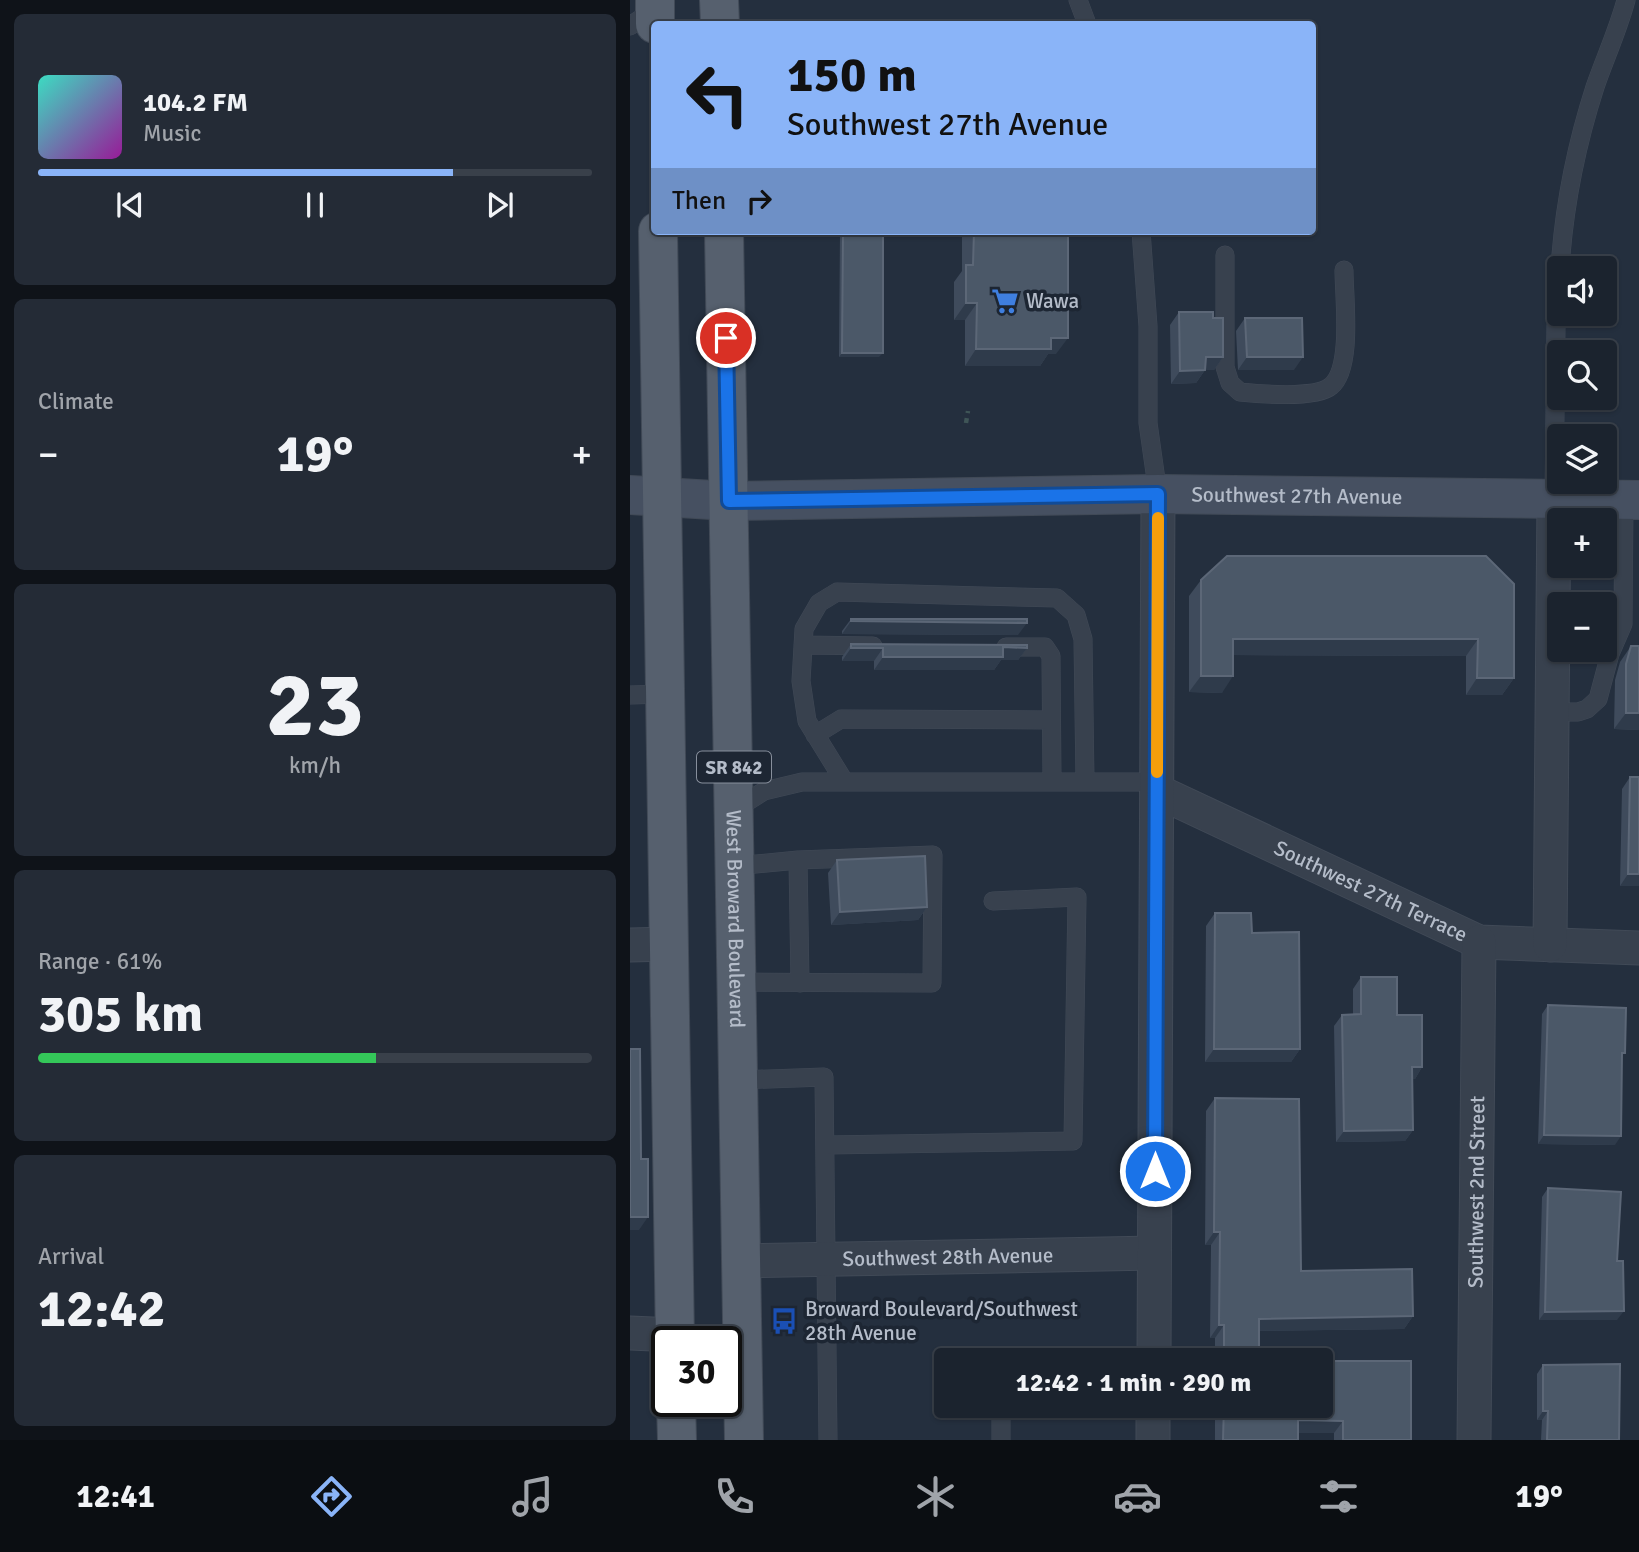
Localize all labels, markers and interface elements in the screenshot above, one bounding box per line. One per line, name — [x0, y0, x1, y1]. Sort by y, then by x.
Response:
text: 150 m — [787, 45, 917, 105]
icon: left — [672, 49, 763, 140]
text: 104.2 FM — [143, 87, 248, 119]
text: Southwest 27th Avenue — [787, 105, 1108, 144]
text: Music — [143, 119, 201, 148]
icon: right — [740, 182, 778, 220]
text: Then — [672, 185, 726, 217]
icon: previous — [111, 186, 149, 224]
icon: pause — [296, 186, 334, 224]
icon: next — [481, 186, 519, 224]
map controls — [1547, 256, 1617, 662]
button: sound — [1547, 256, 1617, 326]
supermarket icon: Wawa — [990, 286, 1020, 316]
place label: Wawa — [1026, 288, 1079, 314]
pin — [696, 308, 756, 368]
icon: arrive — [707, 319, 745, 357]
button: search — [1547, 340, 1617, 410]
text: Climate — [38, 387, 114, 416]
text: 19° — [277, 422, 353, 486]
button: layers — [1547, 424, 1617, 494]
text: − — [38, 431, 59, 478]
text: + — [571, 431, 592, 478]
street label: Southwest 27th Avenue — [1191, 481, 1402, 510]
button: + — [1547, 508, 1617, 578]
button: − — [1547, 592, 1617, 662]
text: 23 — [266, 649, 364, 762]
text: km/h — [289, 751, 341, 780]
road number: SR 842 — [697, 752, 771, 782]
street label: West Broward Boulevard — [721, 810, 750, 1028]
street label: Southwest 27th Terrace — [1270, 835, 1472, 948]
text: Range · 61% — [38, 947, 162, 976]
text: 305 km — [38, 982, 203, 1046]
street label: Southwest 2nd Street — [1463, 1096, 1490, 1288]
position arrow — [1118, 1134, 1192, 1208]
text: Arrival — [38, 1242, 104, 1271]
street label: Southwest 28th Avenue — [842, 1242, 1054, 1272]
text: 12:42 — [38, 1277, 166, 1341]
place label: Broward Boulevard/Southwest 28th Avenue — [805, 1296, 1078, 1346]
bus stop icon: Broward Boulevard/Southwest 28th Avenue — [769, 1306, 799, 1336]
speed limit sign: 30 — [651, 1326, 742, 1417]
text: 12:42 · 1 min · 290 m — [1016, 1367, 1251, 1399]
icon: directions — [307, 1472, 356, 1521]
icon: music — [508, 1472, 557, 1521]
icon: phone — [710, 1472, 759, 1521]
icon: climate — [911, 1472, 960, 1521]
icon: car — [1113, 1472, 1162, 1521]
icon: filters — [1314, 1472, 1363, 1521]
text: 12:41 — [76, 1477, 155, 1516]
text: 19° — [1515, 1477, 1563, 1516]

